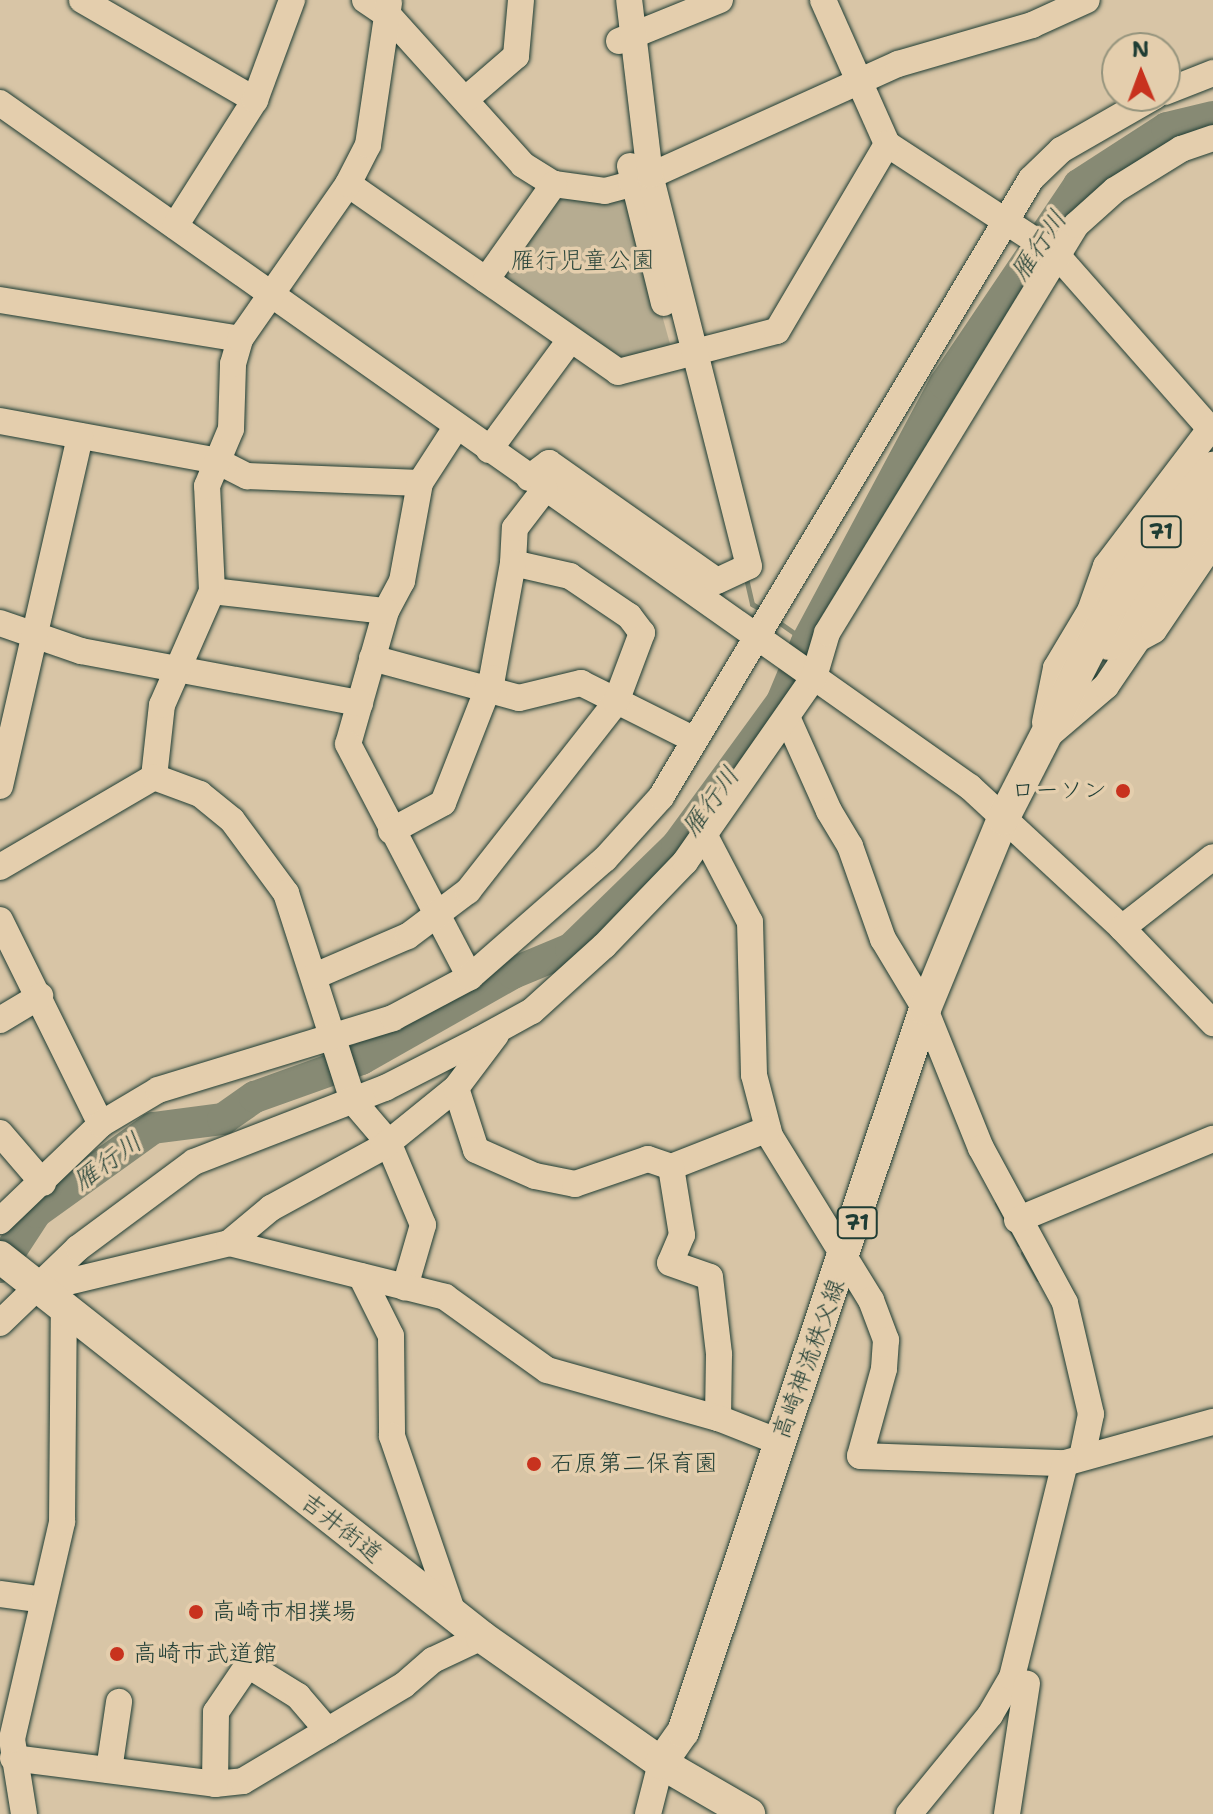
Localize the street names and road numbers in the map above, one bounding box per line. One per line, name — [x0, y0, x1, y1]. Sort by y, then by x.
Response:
road number: 71 — [1139, 514, 1183, 550]
road number: 71 — [835, 1205, 879, 1241]
street label: 高崎神流秩父線 — [767, 1275, 851, 1443]
street label: 吉井街道 — [294, 1487, 388, 1569]

